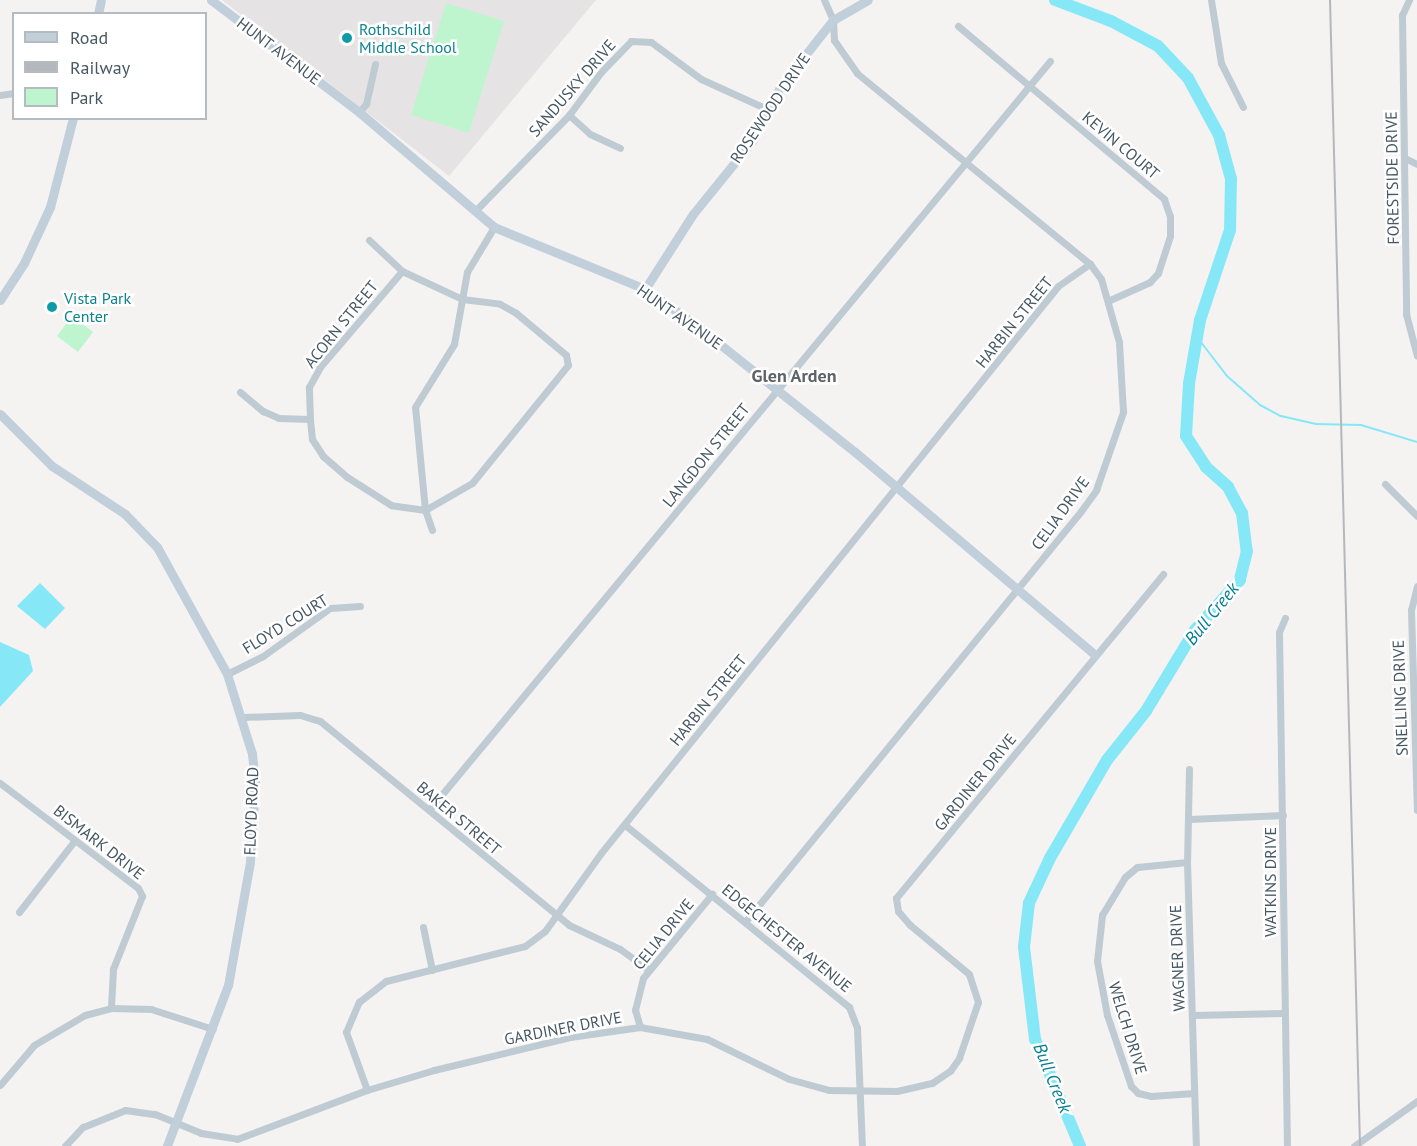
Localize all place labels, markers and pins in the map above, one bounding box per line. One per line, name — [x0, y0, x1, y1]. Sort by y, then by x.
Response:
place label: Rothschild Middle School — [359, 19, 457, 57]
marker: Rothschild Middle School — [340, 31, 354, 45]
place label: Vista Park Center — [64, 288, 131, 326]
marker: Vista Park Center — [45, 300, 59, 314]

